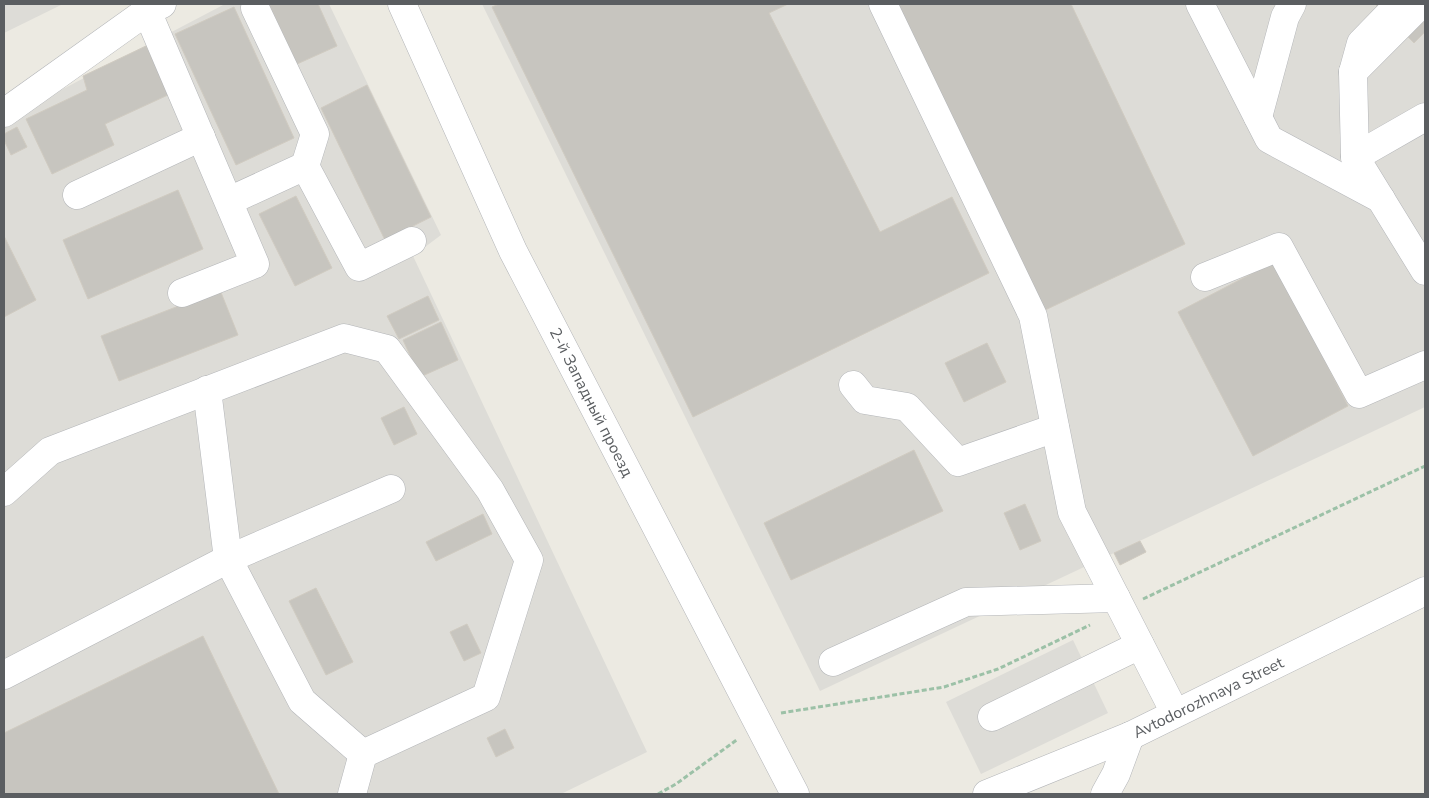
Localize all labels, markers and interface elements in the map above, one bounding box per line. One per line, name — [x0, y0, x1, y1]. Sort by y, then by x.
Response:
street label: 2-й Западный проезд — [544, 324, 639, 481]
street label: Avtodorozhnaya Street — [1129, 652, 1288, 744]

